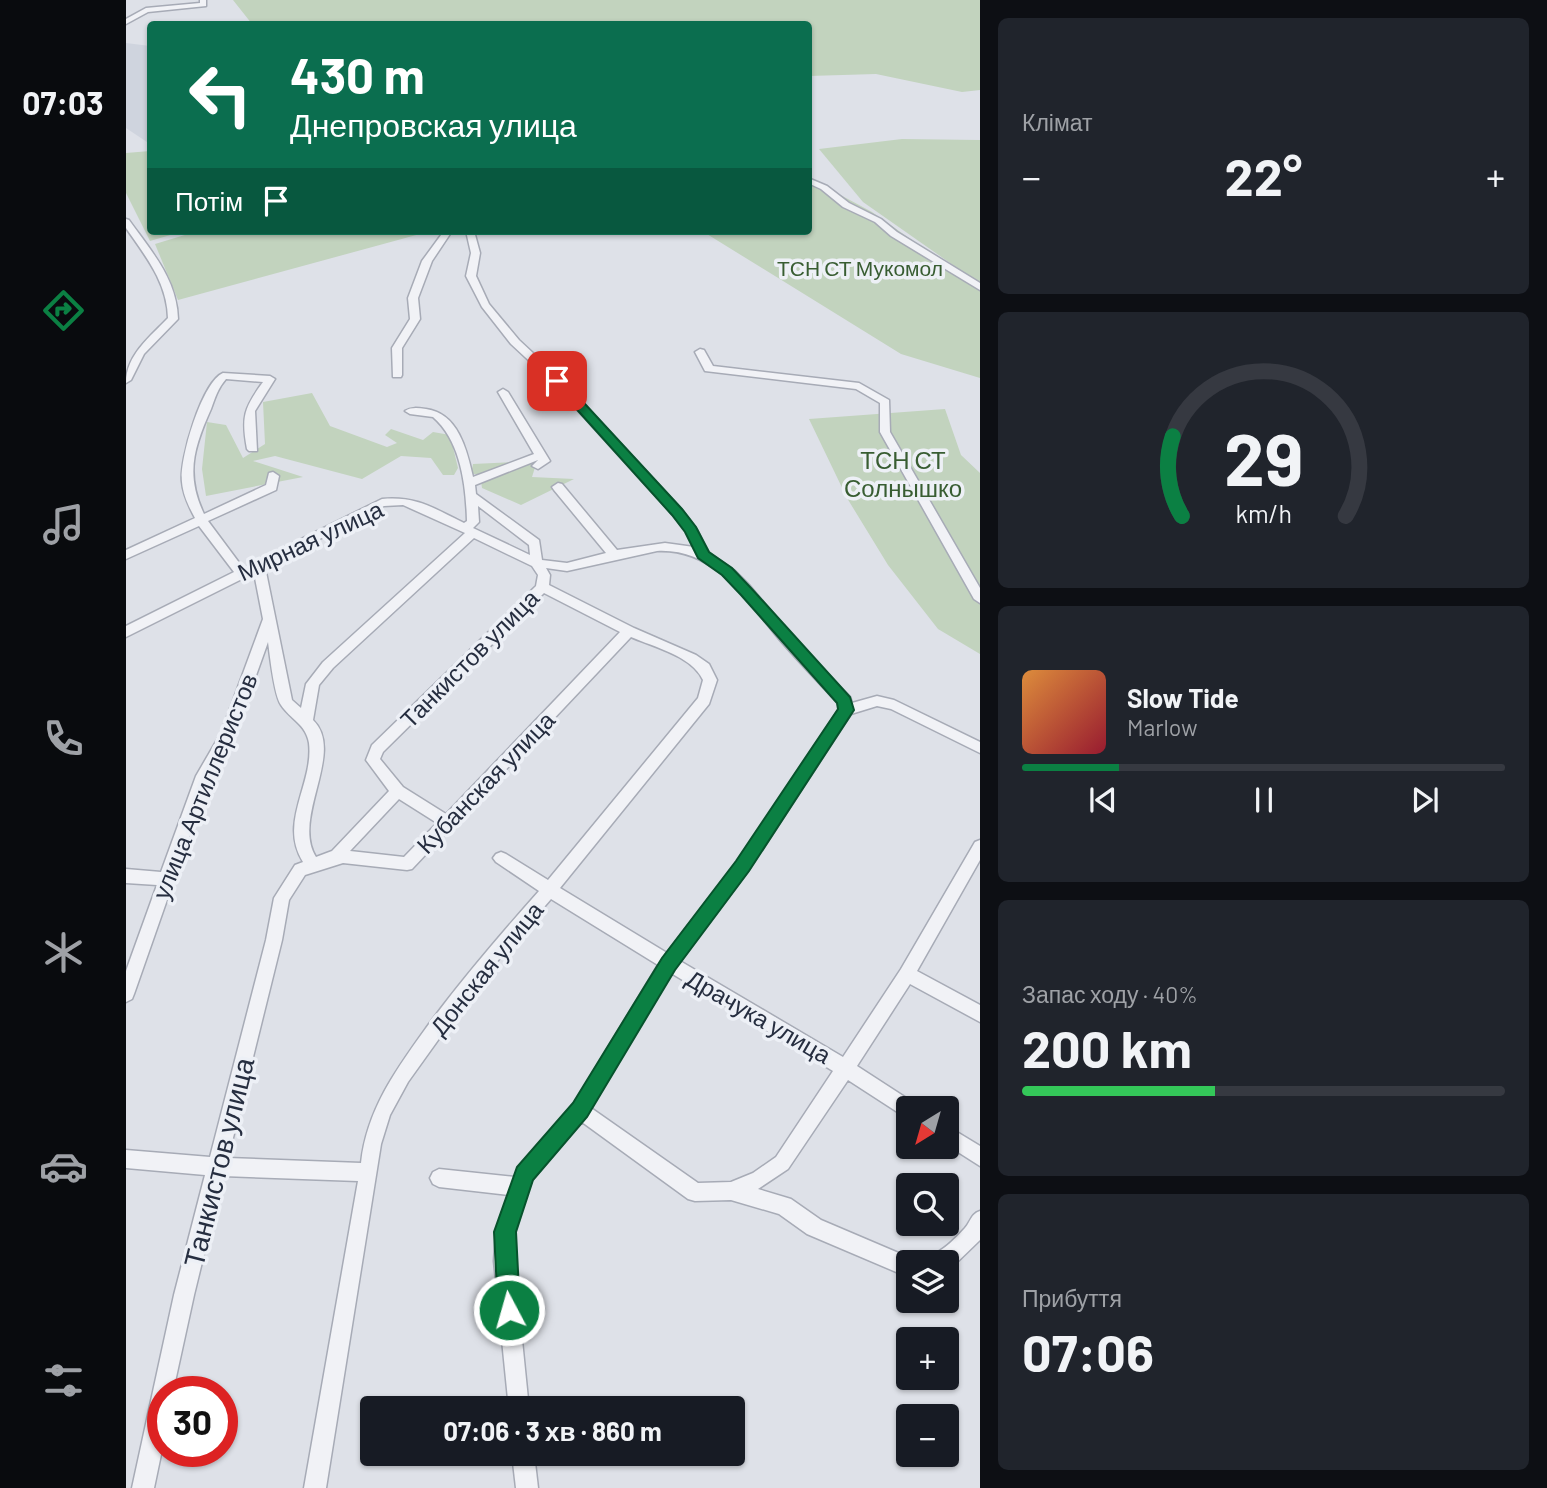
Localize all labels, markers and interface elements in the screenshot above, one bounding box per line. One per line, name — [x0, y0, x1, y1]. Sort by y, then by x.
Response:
text: 430 m — [290, 45, 425, 104]
icon: left — [175, 49, 266, 140]
text: 07:03 — [22, 83, 104, 121]
text: Днепровская улица — [290, 105, 577, 143]
text: Клімат — [1022, 108, 1093, 136]
text: 22° — [1225, 144, 1302, 206]
text: − — [1022, 153, 1041, 199]
text: + — [1486, 153, 1505, 199]
icon: arrive — [257, 182, 295, 220]
text: Потім — [175, 185, 243, 216]
park label: ТСН СТ Мукомол — [777, 255, 943, 280]
icon: directions — [39, 286, 88, 335]
pin — [527, 351, 587, 411]
icon: arrive — [538, 362, 576, 400]
text: 29 — [1224, 413, 1303, 501]
park label: ТСН СТ Солнышко — [844, 445, 962, 502]
street label: Мирная улица — [233, 493, 388, 586]
text: km/h — [1235, 498, 1292, 528]
icon: music — [39, 500, 88, 549]
street label: Танкистов улица — [394, 582, 545, 733]
street label: улица Артиллеристов — [145, 669, 263, 903]
text: Slow Tide — [1127, 682, 1239, 713]
street label: Кубанская улица — [410, 704, 561, 859]
text: Marlow — [1127, 713, 1198, 741]
icon: phone — [39, 714, 88, 763]
icon: previous — [1084, 781, 1122, 819]
icon: pause — [1245, 781, 1283, 819]
icon: next — [1406, 781, 1444, 819]
street label: Донская улица — [423, 895, 549, 1041]
icon: climate — [39, 928, 88, 977]
street label: Драчука улица — [682, 963, 837, 1069]
text: Запас ходу · 40% — [1022, 980, 1198, 1008]
text: 200 km — [1022, 1016, 1192, 1078]
street label: Танкистов улица — [176, 1054, 261, 1270]
north arrow — [896, 1096, 959, 1158]
map controls — [896, 1096, 959, 1467]
icon: car — [39, 1142, 88, 1191]
button: search — [896, 1173, 959, 1236]
button: layers — [896, 1250, 959, 1313]
position arrow — [472, 1273, 546, 1347]
text: Прибуття — [1022, 1284, 1122, 1312]
text: 07:06 — [1022, 1320, 1154, 1382]
button: + — [896, 1327, 959, 1390]
icon: filters — [39, 1356, 88, 1405]
speed limit sign: 30 — [147, 1376, 238, 1467]
button: − — [896, 1404, 959, 1467]
text: 07:06 · 3 хв · 860 m — [443, 1415, 662, 1446]

